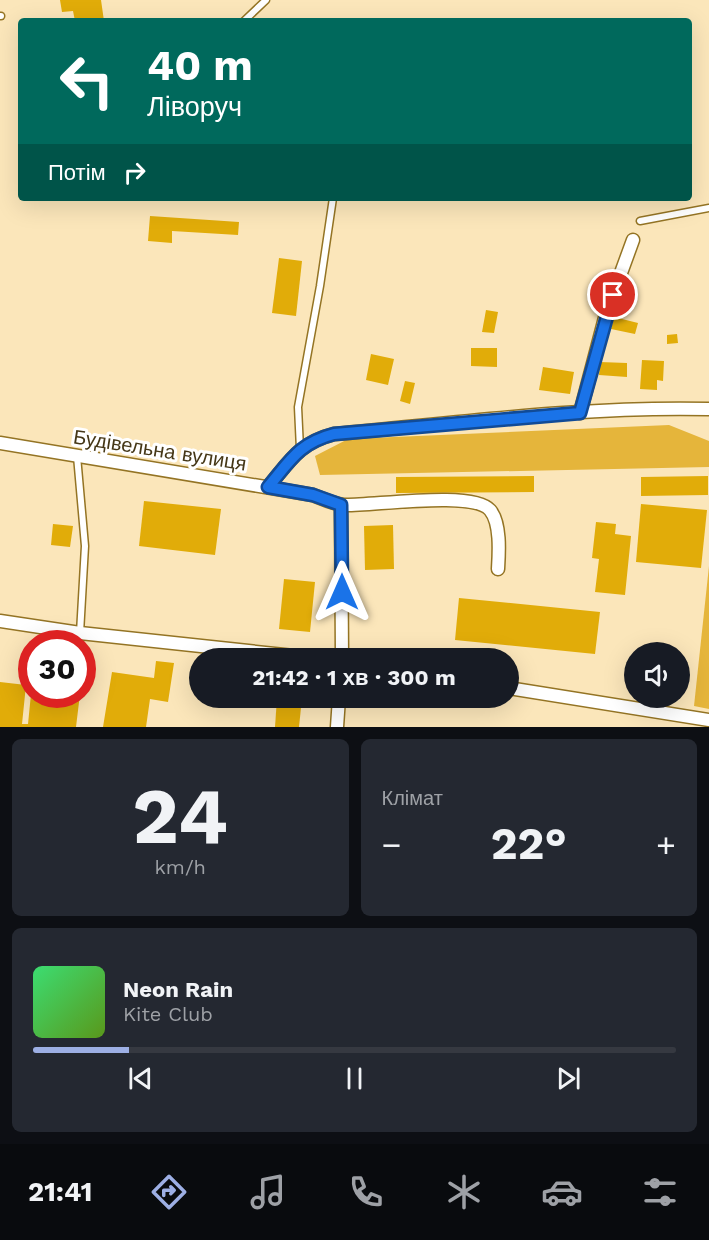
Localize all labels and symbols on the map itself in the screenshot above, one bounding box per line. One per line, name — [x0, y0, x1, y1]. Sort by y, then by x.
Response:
pin — [587, 269, 638, 320]
street label: Будівельна вулиця — [72, 424, 248, 476]
position arrow — [310, 560, 374, 624]
speed limit sign: 30 — [18, 630, 96, 708]

